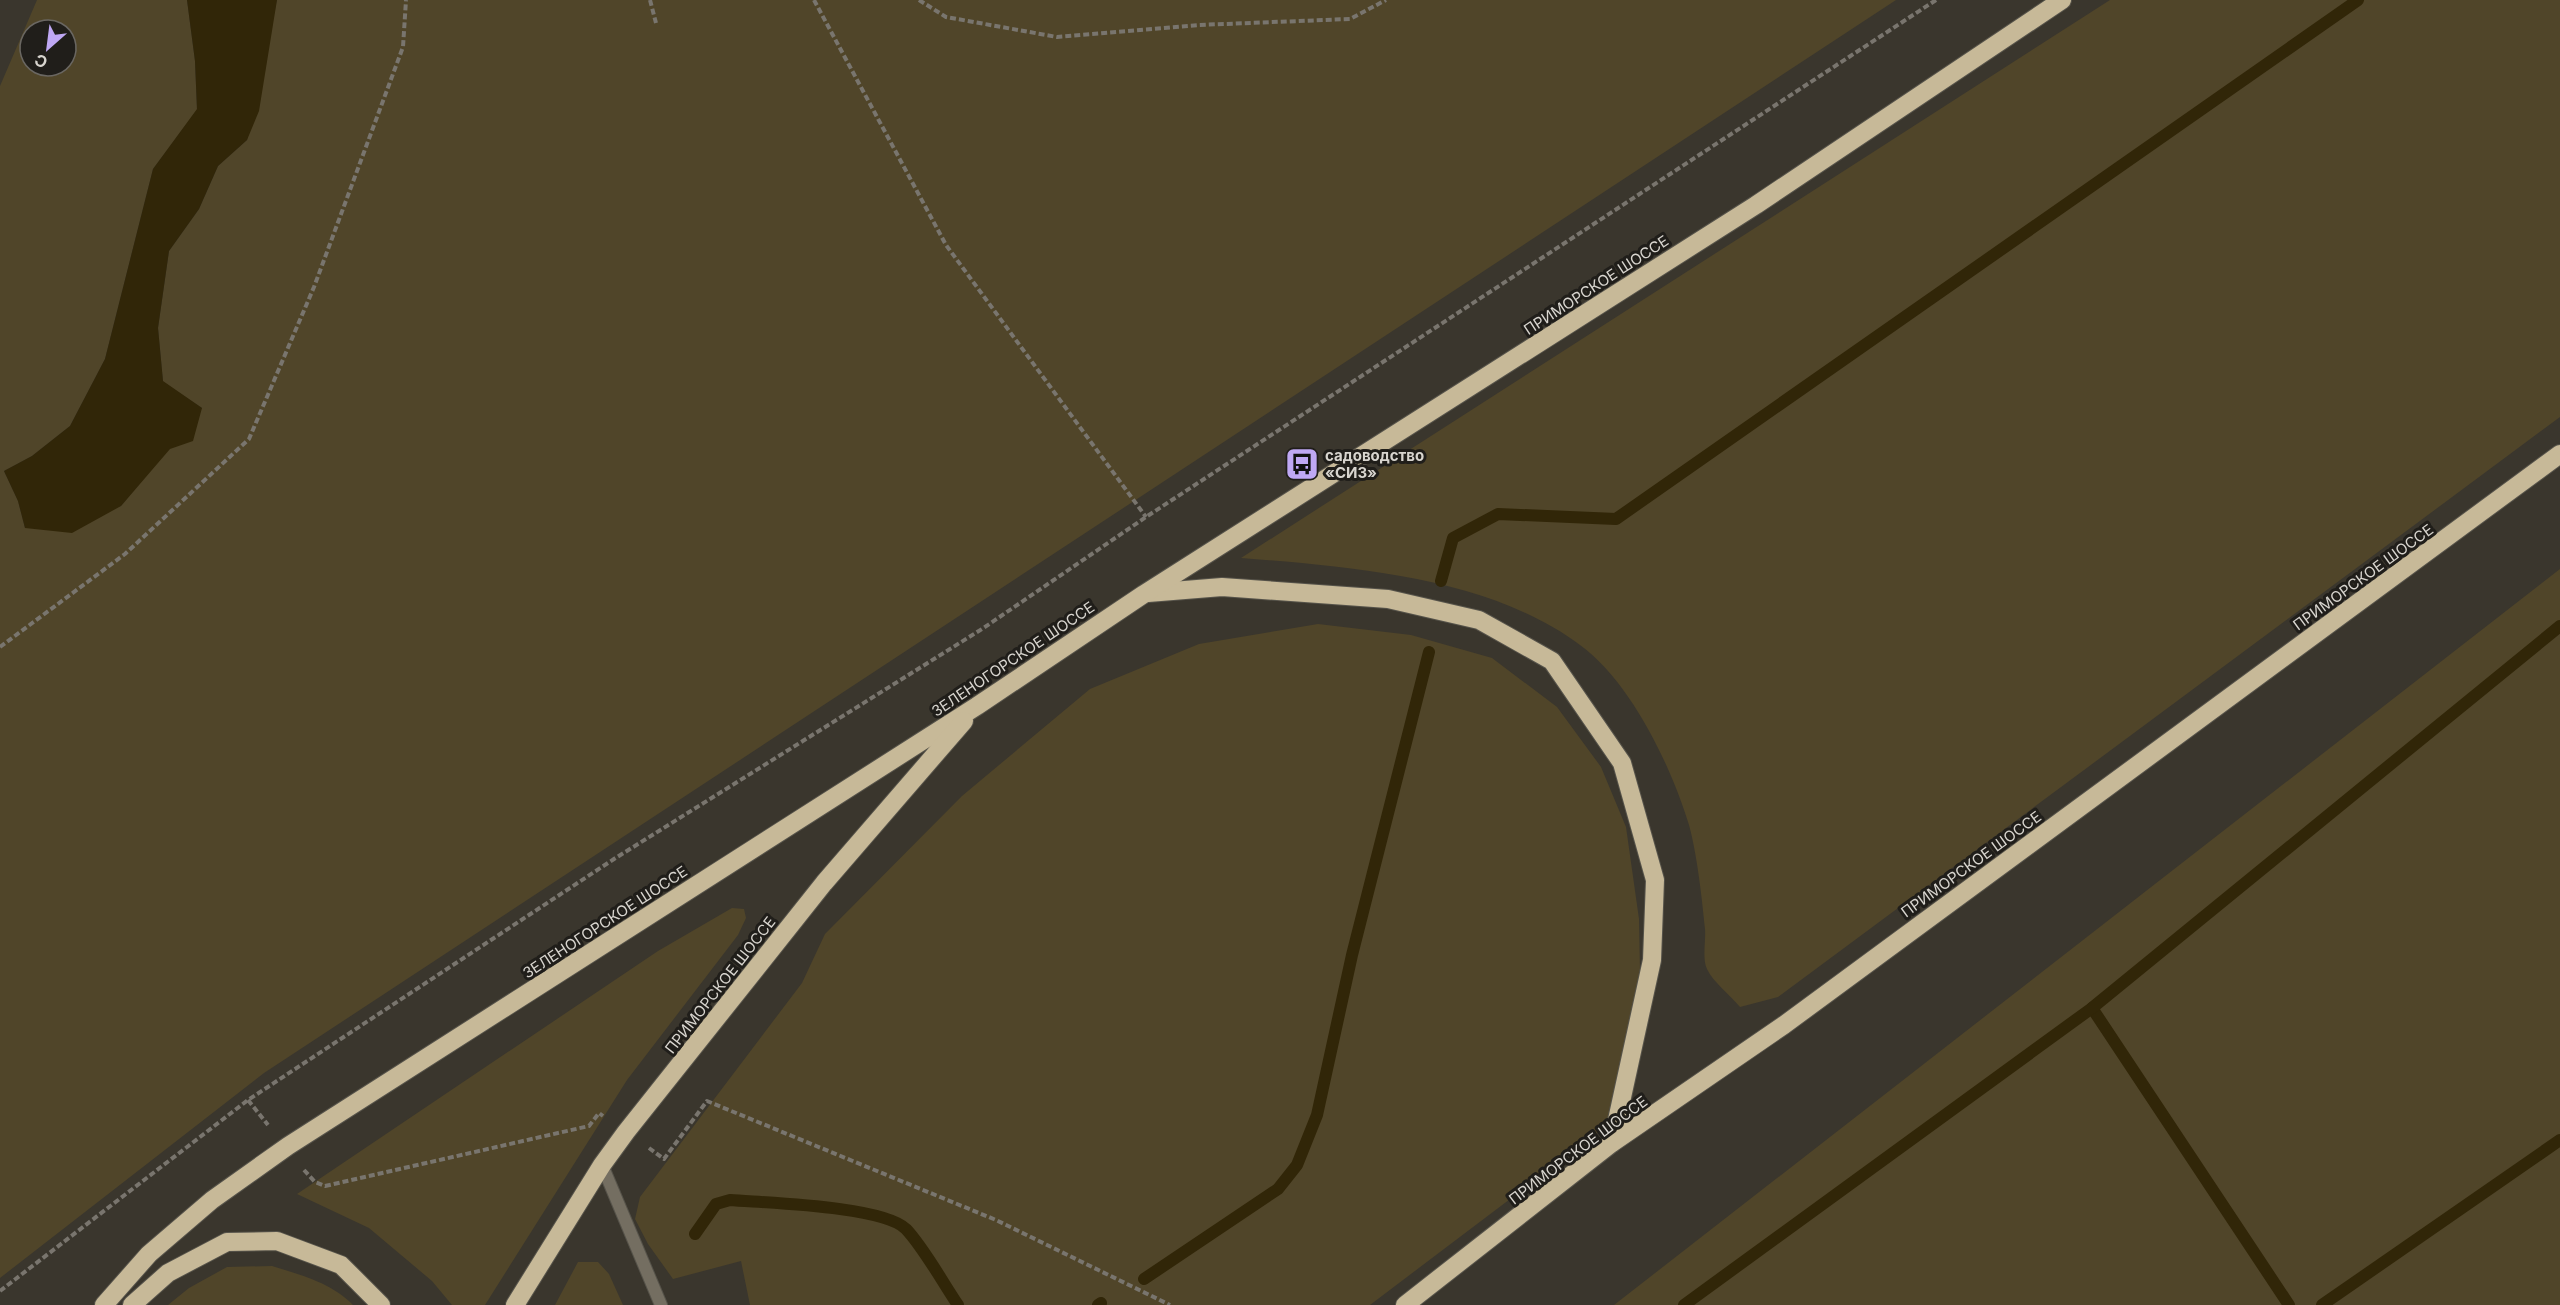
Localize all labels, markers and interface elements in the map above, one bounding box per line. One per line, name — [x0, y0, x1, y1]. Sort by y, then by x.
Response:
north arrow — [18, 18, 78, 78]
text: С — [31, 50, 51, 73]
street label: ПРИМОРСКОЕ ШОССЕ — [1520, 231, 1672, 339]
bus stop icon: садоводство «СИЗ» — [1284, 446, 1320, 482]
place label: садоводство «СИЗ» — [1325, 446, 1424, 482]
street label: ПРИМОРСКОЕ ШОССЕ — [2289, 520, 2437, 634]
street label: ЗЕЛЕНОГОРСКОЕ ШОССЕ — [928, 597, 1098, 721]
street label: ПРИМОРСКОЕ ШОССЕ — [1897, 807, 2045, 921]
street label: ЗЕЛЕНОГОРСКОЕ ШОССЕ — [519, 862, 691, 982]
street label: ПРИМОРСКОЕ ШОССЕ — [661, 913, 779, 1057]
street label: ПРИМОРСКОЕ ШОССЕ — [1505, 1092, 1651, 1208]

